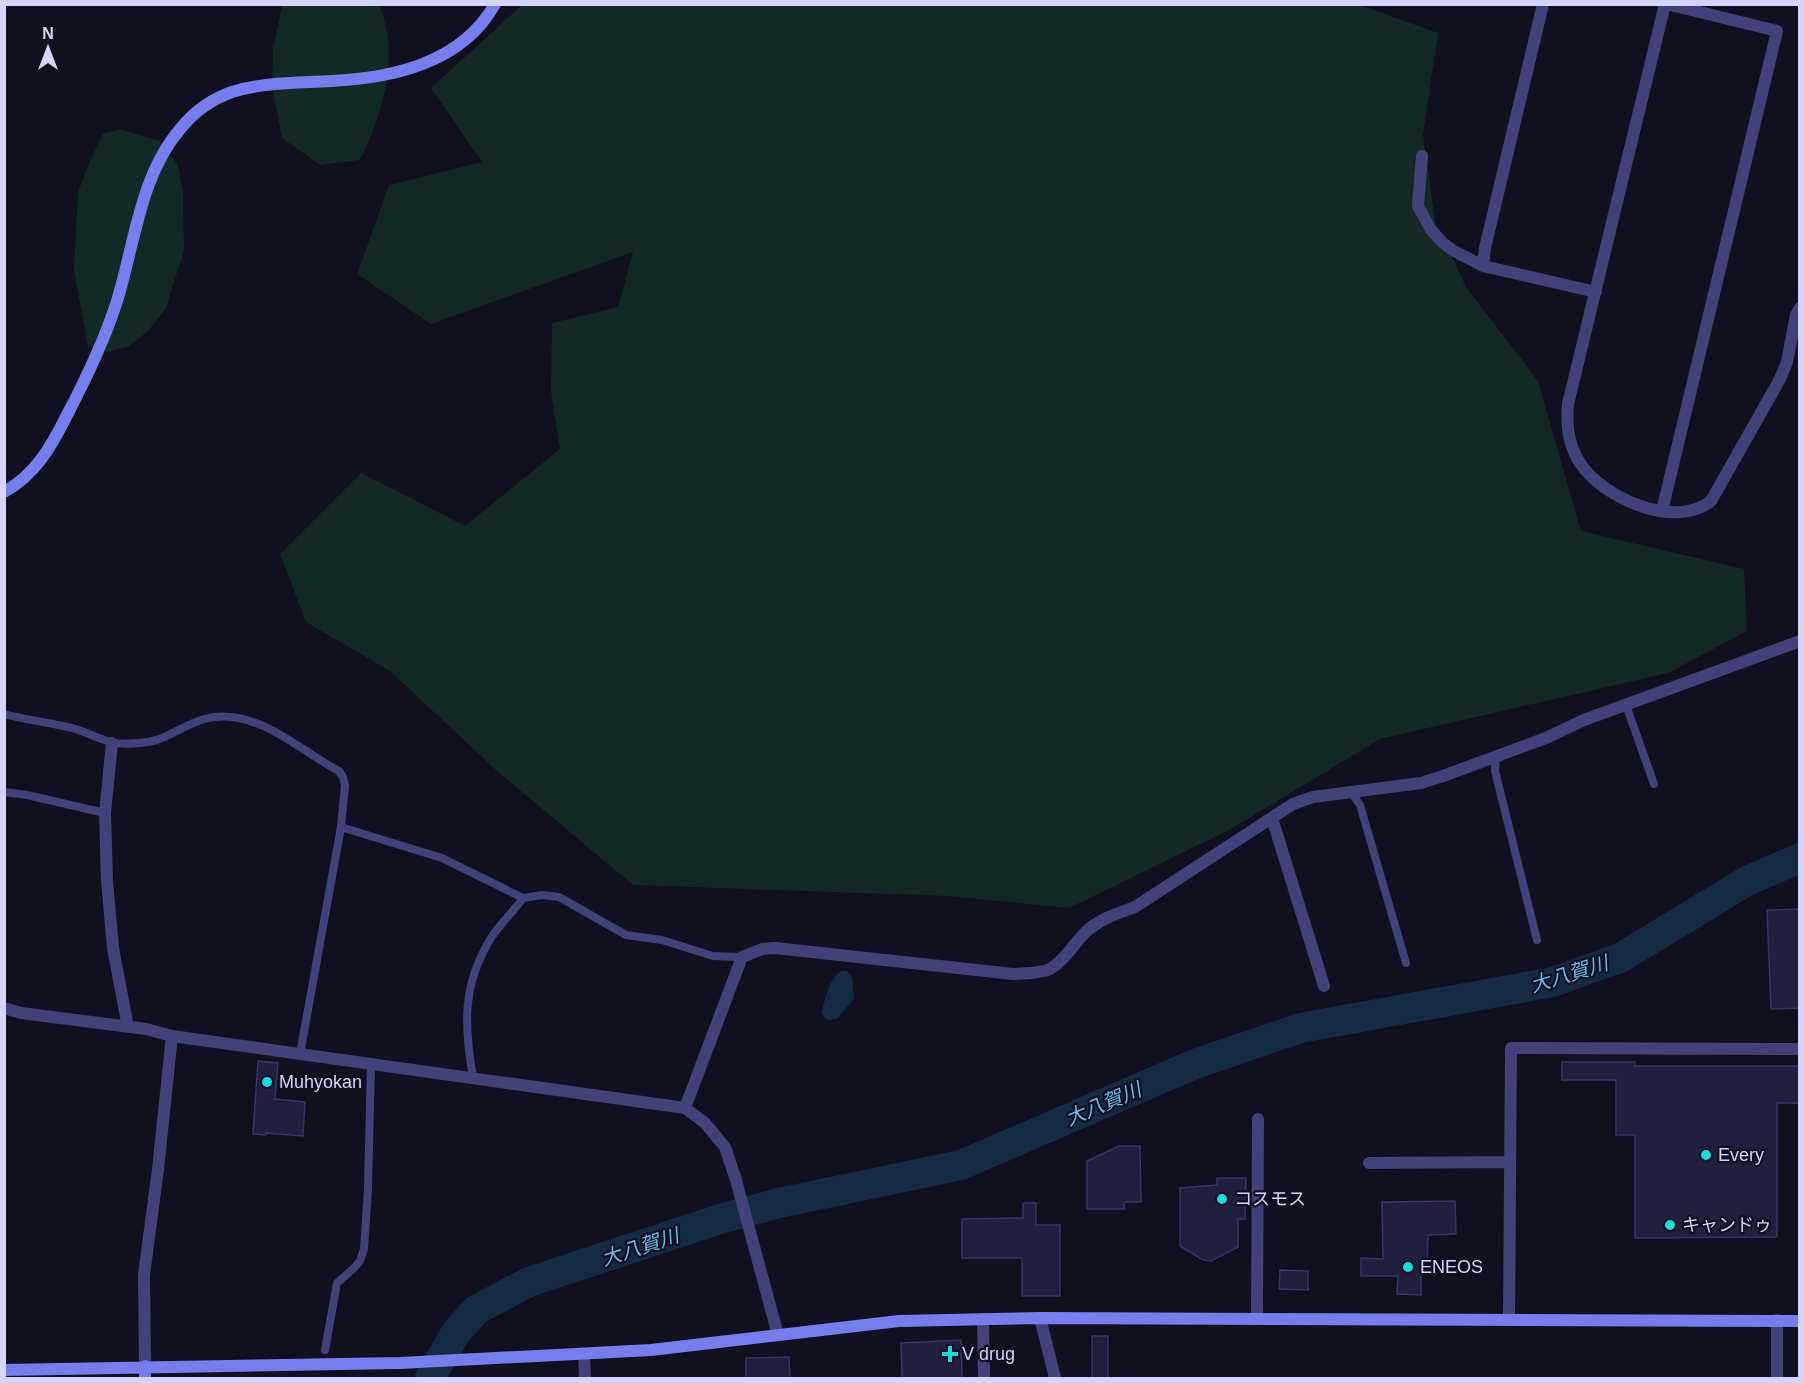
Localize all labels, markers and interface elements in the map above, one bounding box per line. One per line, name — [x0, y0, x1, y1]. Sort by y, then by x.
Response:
north arrow — [18, 18, 78, 78]
text: N — [42, 25, 54, 42]
water label: 大八賀川 — [1528, 951, 1612, 996]
place label: Muhyokan — [279, 1072, 362, 1092]
marker: Muhyokan — [260, 1075, 274, 1089]
water label: 大八賀川 — [1062, 1077, 1146, 1130]
place label: Every — [1718, 1145, 1764, 1165]
marker: Every — [1699, 1148, 1713, 1162]
place label: コスモス — [1234, 1189, 1306, 1209]
marker: コスモス — [1215, 1192, 1229, 1206]
place label: キャンドゥ — [1682, 1215, 1772, 1235]
marker: キャンドゥ — [1663, 1218, 1677, 1232]
water label: 大八賀川 — [599, 1224, 683, 1270]
place label: ENEOS — [1420, 1257, 1483, 1277]
marker: ENEOS — [1401, 1260, 1415, 1274]
place label: V drug — [962, 1344, 1015, 1364]
marker: V drug — [943, 1347, 957, 1361]

